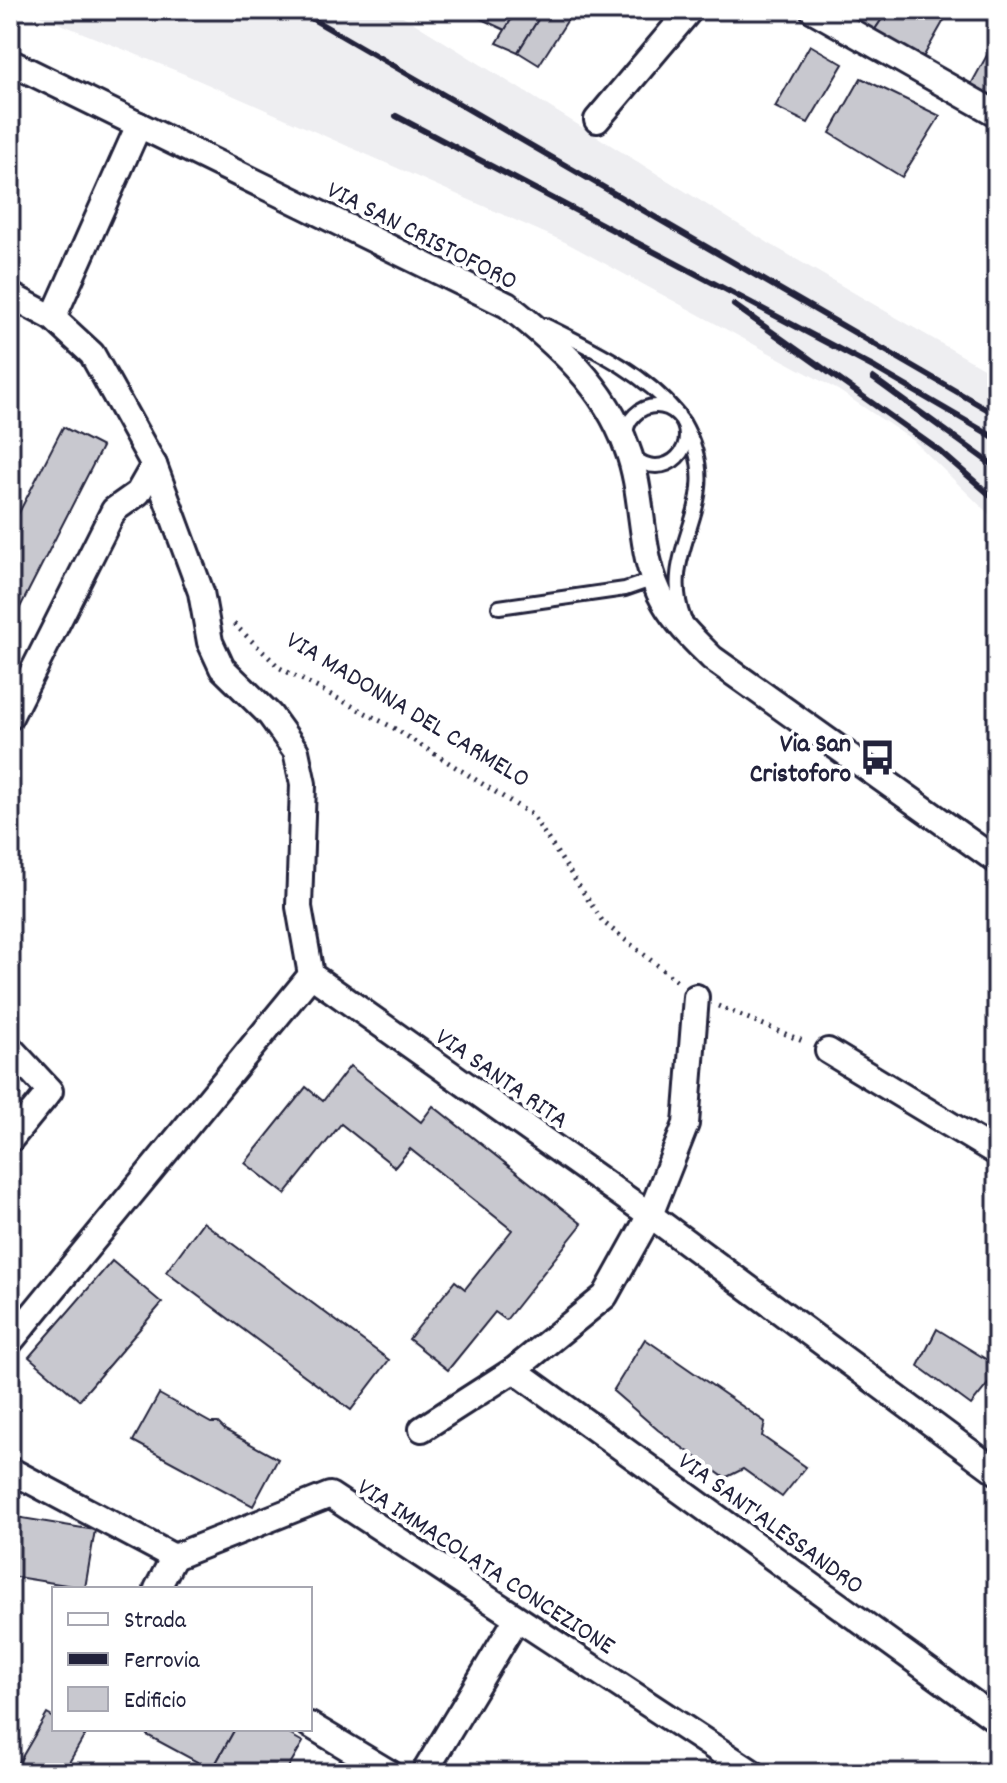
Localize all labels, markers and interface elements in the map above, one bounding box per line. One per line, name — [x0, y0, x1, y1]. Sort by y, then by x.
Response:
street label: VIA SAN CRISTOFORO — [320, 173, 523, 301]
street label: VIA MADONNA DEL CARMELO — [278, 623, 536, 799]
place label: Via San Cristoforo — [750, 727, 851, 794]
bus stop icon: Via San Cristoforo — [858, 738, 896, 776]
street label: VIA SANTA RITA — [427, 1020, 575, 1140]
street label: VIA SANT'ALESSANDRO — [669, 1445, 871, 1605]
street label: VIA IMMACOLATA CONCEZIONE — [349, 1470, 622, 1666]
legend — [52, 1587, 312, 1731]
text: Strada — [124, 1605, 187, 1639]
text: Ferrovia — [124, 1645, 200, 1679]
text: Edificio — [124, 1685, 186, 1719]

